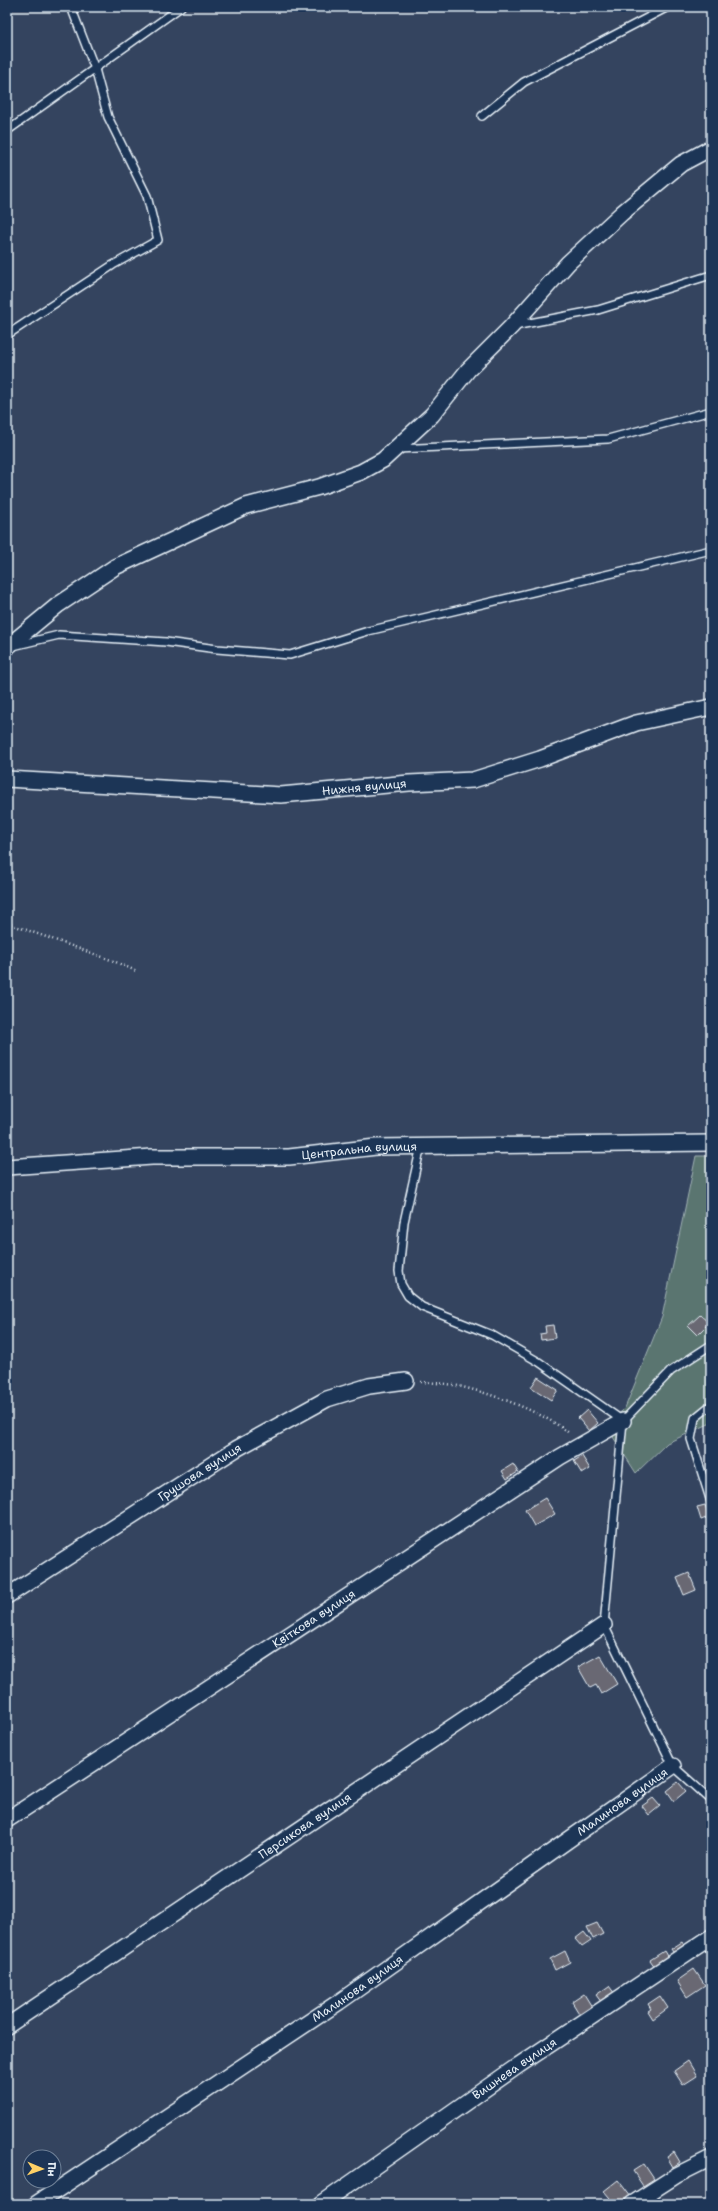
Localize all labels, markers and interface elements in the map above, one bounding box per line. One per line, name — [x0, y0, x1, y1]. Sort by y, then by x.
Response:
street label: Нижня вулиця — [321, 775, 407, 799]
street label: Центральна вулиця — [301, 1139, 417, 1163]
street label: Грушова вулиця — [155, 1440, 244, 1505]
street label: Квіткова вулиця — [269, 1586, 358, 1652]
street label: Малинова вулиця — [574, 1764, 671, 1839]
street label: Персикова вулиця — [256, 1789, 354, 1863]
street label: Малинова вулиця — [309, 1951, 406, 2026]
street label: Вишнева вулиця — [469, 2034, 560, 2103]
north arrow — [22, 2149, 62, 2189]
text: Пн — [44, 2162, 59, 2177]

